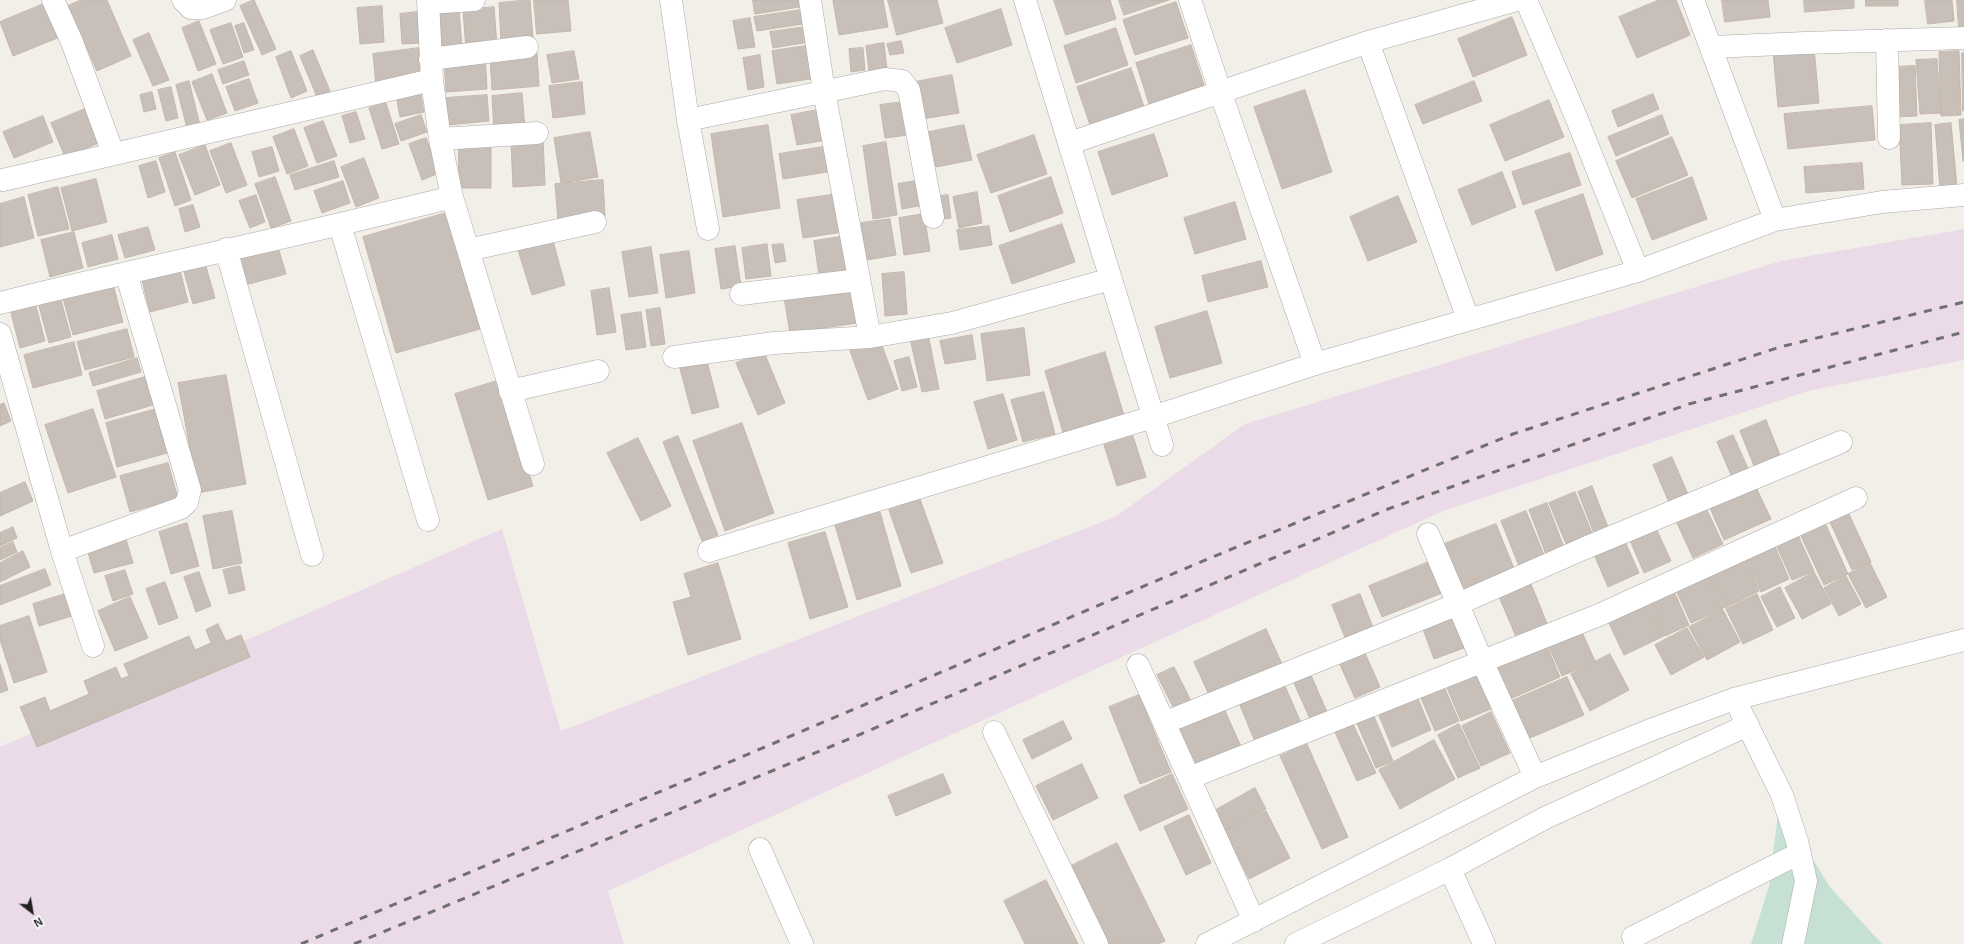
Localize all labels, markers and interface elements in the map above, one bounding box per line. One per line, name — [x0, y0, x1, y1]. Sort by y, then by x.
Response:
north arrow — [12, 892, 52, 932]
text: N — [32, 915, 45, 929]

